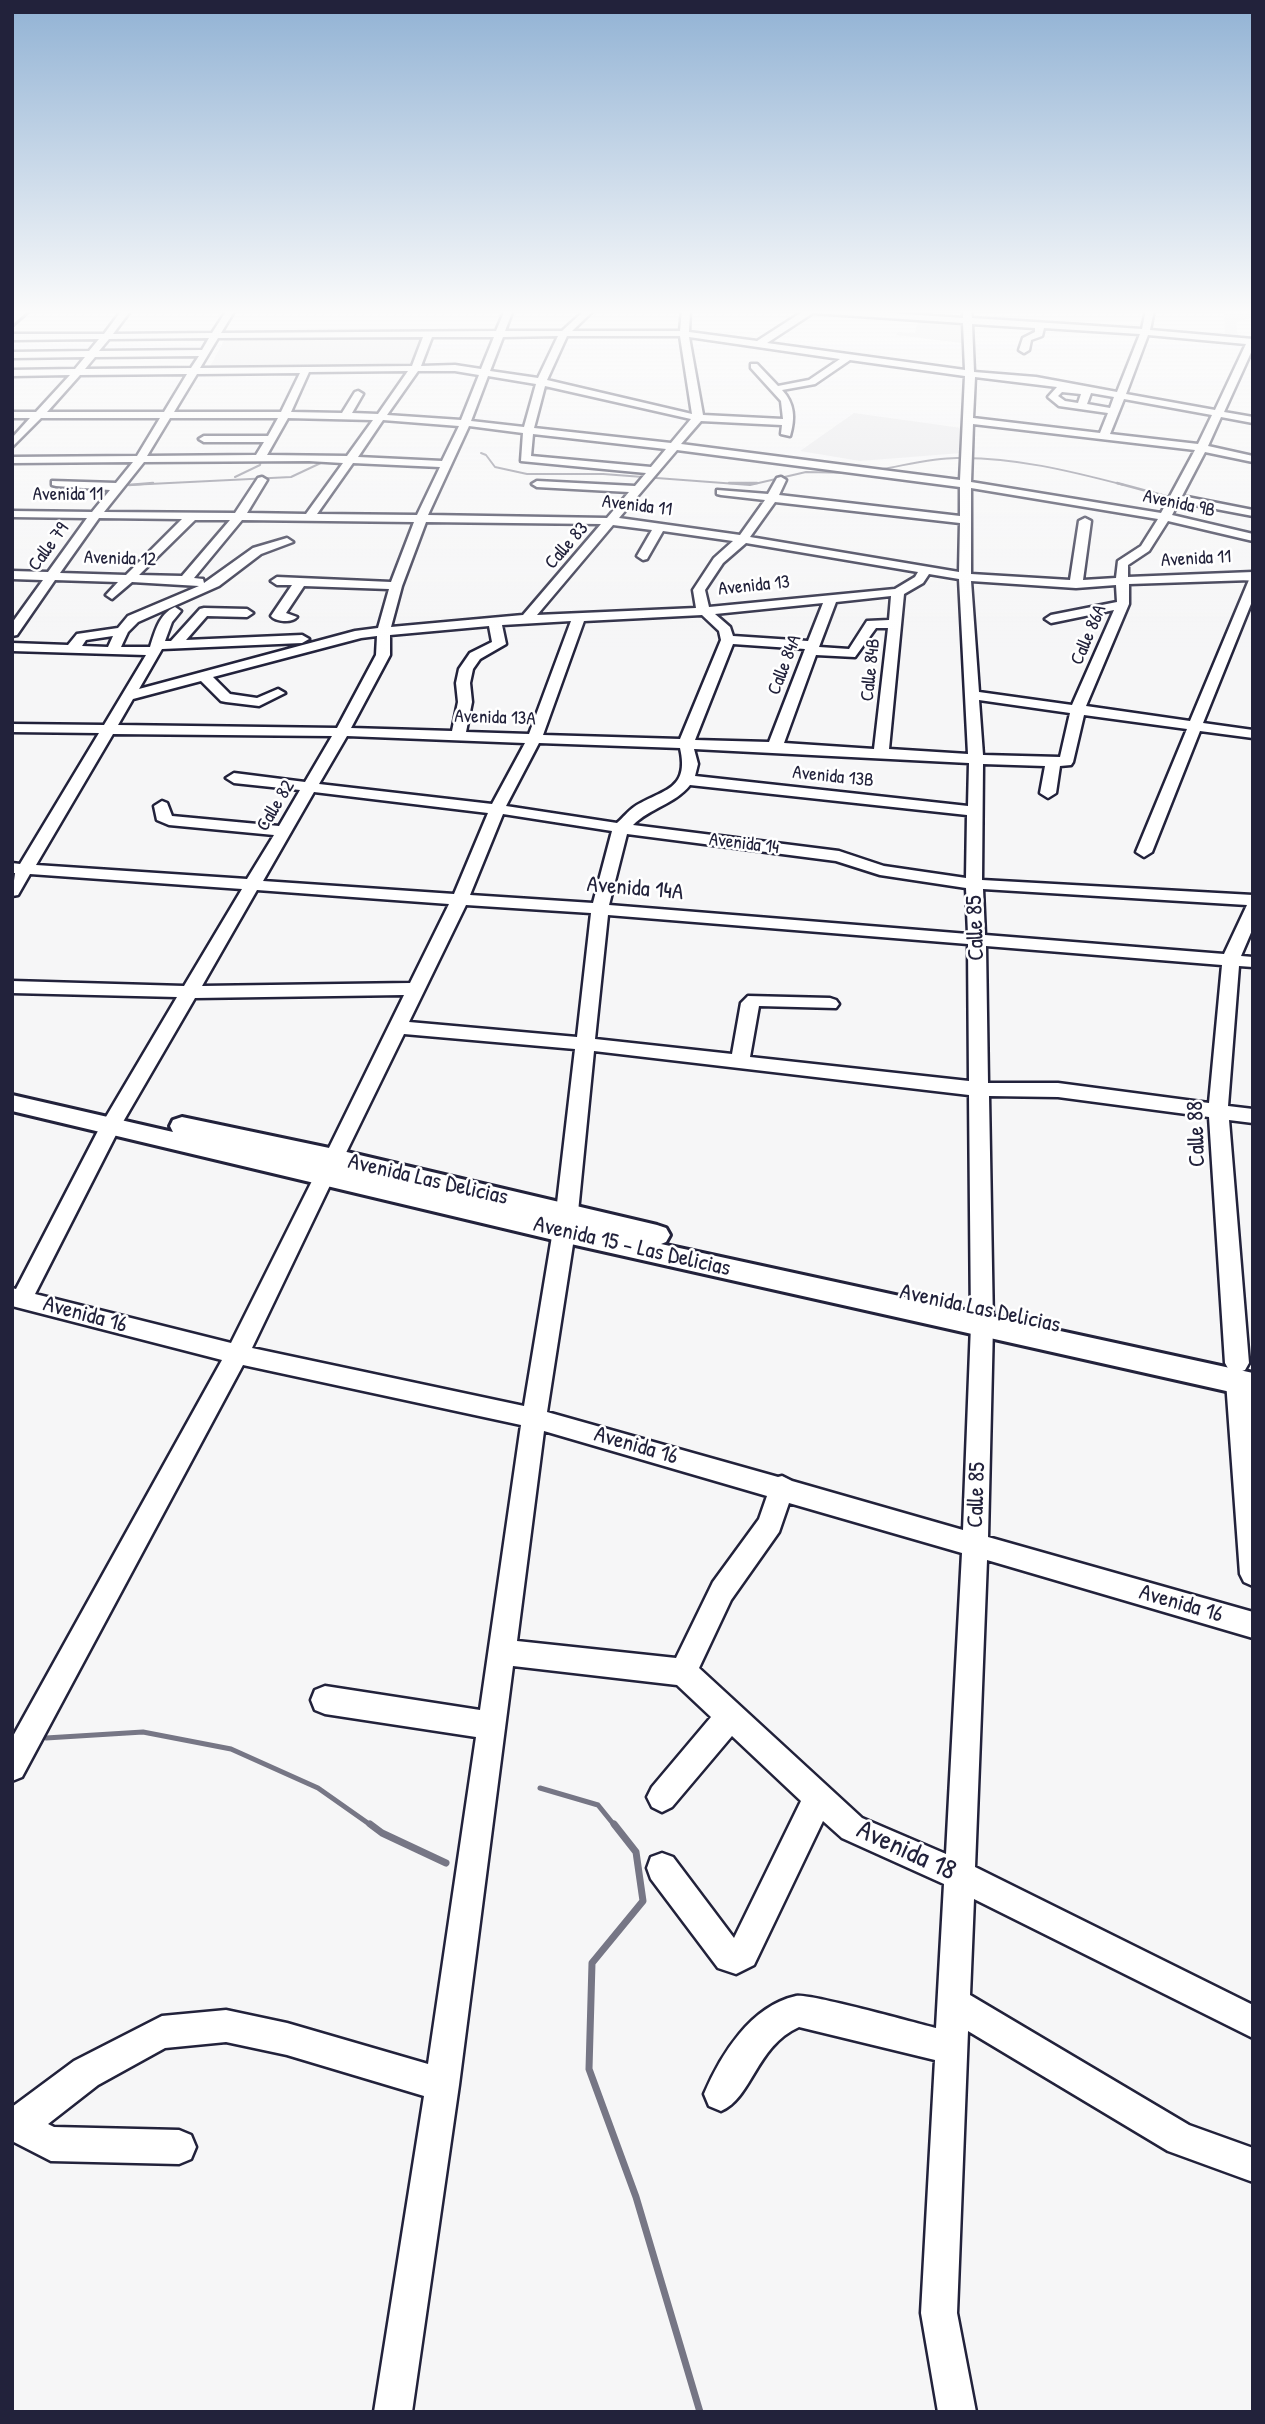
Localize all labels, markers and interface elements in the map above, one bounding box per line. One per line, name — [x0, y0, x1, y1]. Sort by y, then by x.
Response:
street label: Avenida 11 — [33, 484, 103, 506]
street label: Avenida 9B — [1141, 485, 1217, 523]
street label: Avenida 11 — [601, 490, 673, 522]
street label: Calle 79 — [24, 518, 74, 576]
street label: Calle 83 — [540, 518, 594, 574]
street label: Avenida 12 — [83, 546, 157, 572]
street label: Avenida 11 — [1160, 546, 1232, 572]
street label: Avenida 13 — [717, 571, 791, 601]
street label: Calle 86A — [1066, 602, 1112, 668]
street label: Calle 84A — [763, 632, 807, 698]
street label: Calle 84B — [856, 637, 886, 703]
street label: Avenida 13A — [454, 705, 536, 731]
street label: Avenida 13B — [791, 761, 875, 793]
street label: Calle 82 — [252, 777, 300, 835]
street label: Avenida 14 — [708, 828, 780, 860]
street label: Avenida 14A — [586, 871, 684, 907]
street label: Calle 85 — [961, 895, 991, 961]
street label: Calle 88 — [1182, 1101, 1212, 1167]
street label: Avenida Las Delicias — [345, 1148, 511, 1212]
street label: Avenida 15 - Las Delicias — [531, 1211, 733, 1283]
street label: Avenida Las Delicias — [897, 1279, 1063, 1339]
street label: Avenida 16 — [40, 1291, 130, 1339]
street label: Avenida 16 — [591, 1421, 681, 1471]
street label: Calle 85 — [962, 1462, 992, 1528]
street label: Avenida 16 — [1136, 1579, 1226, 1629]
street label: Avenida 18 — [851, 1813, 961, 1889]

